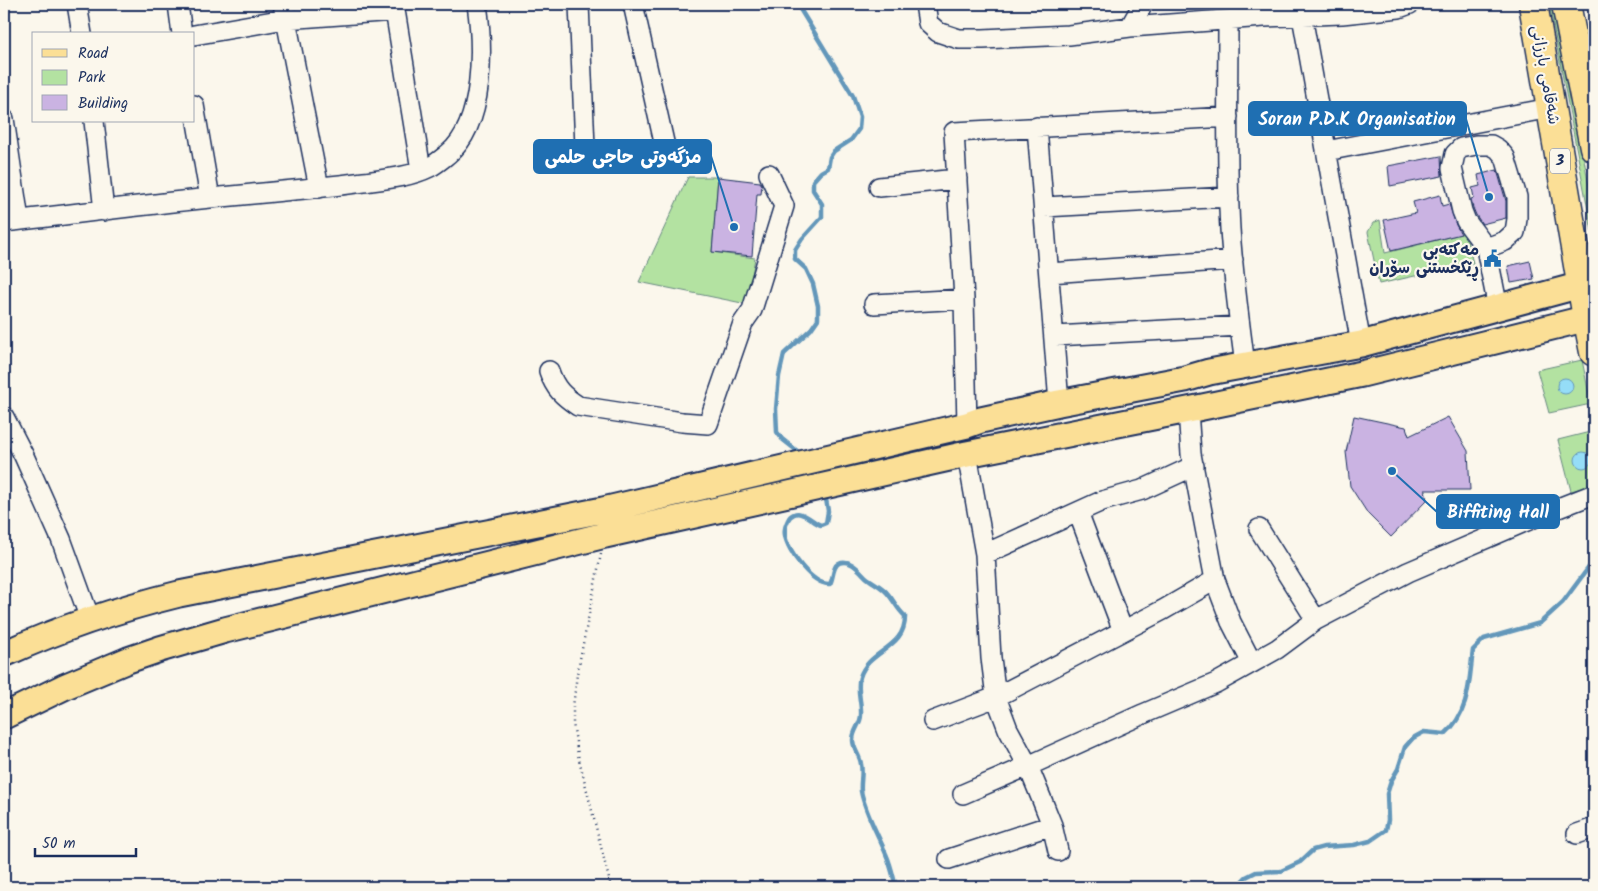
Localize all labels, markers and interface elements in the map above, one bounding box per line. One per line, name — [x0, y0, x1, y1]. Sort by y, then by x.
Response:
street label: شەقامی بارزانی — [1524, 23, 1566, 127]
legend — [32, 32, 195, 122]
text: Road — [78, 42, 109, 66]
text: Park — [78, 66, 106, 90]
text: Building — [78, 92, 128, 116]
callout: Soran P.D.K Organisation — [1249, 102, 1466, 135]
text: Soran P.D.K Organisation — [1258, 106, 1456, 135]
callout: مزگەوتی حاجی حلمی — [534, 140, 711, 173]
text: مزگەوتی حاجی حلمی — [545, 144, 701, 173]
road number: 3 — [1550, 148, 1570, 174]
place label: مەکتەبی ڕێکخستنی سۆران — [1369, 238, 1479, 281]
public building icon: مەکتەبی ڕێکخستنی سۆران — [1483, 249, 1503, 269]
callout: Biffiting Hall — [1437, 495, 1559, 528]
text: Biffiting Hall — [1447, 499, 1549, 528]
scale bar — [35, 826, 136, 858]
text: 50 m — [42, 832, 76, 856]

